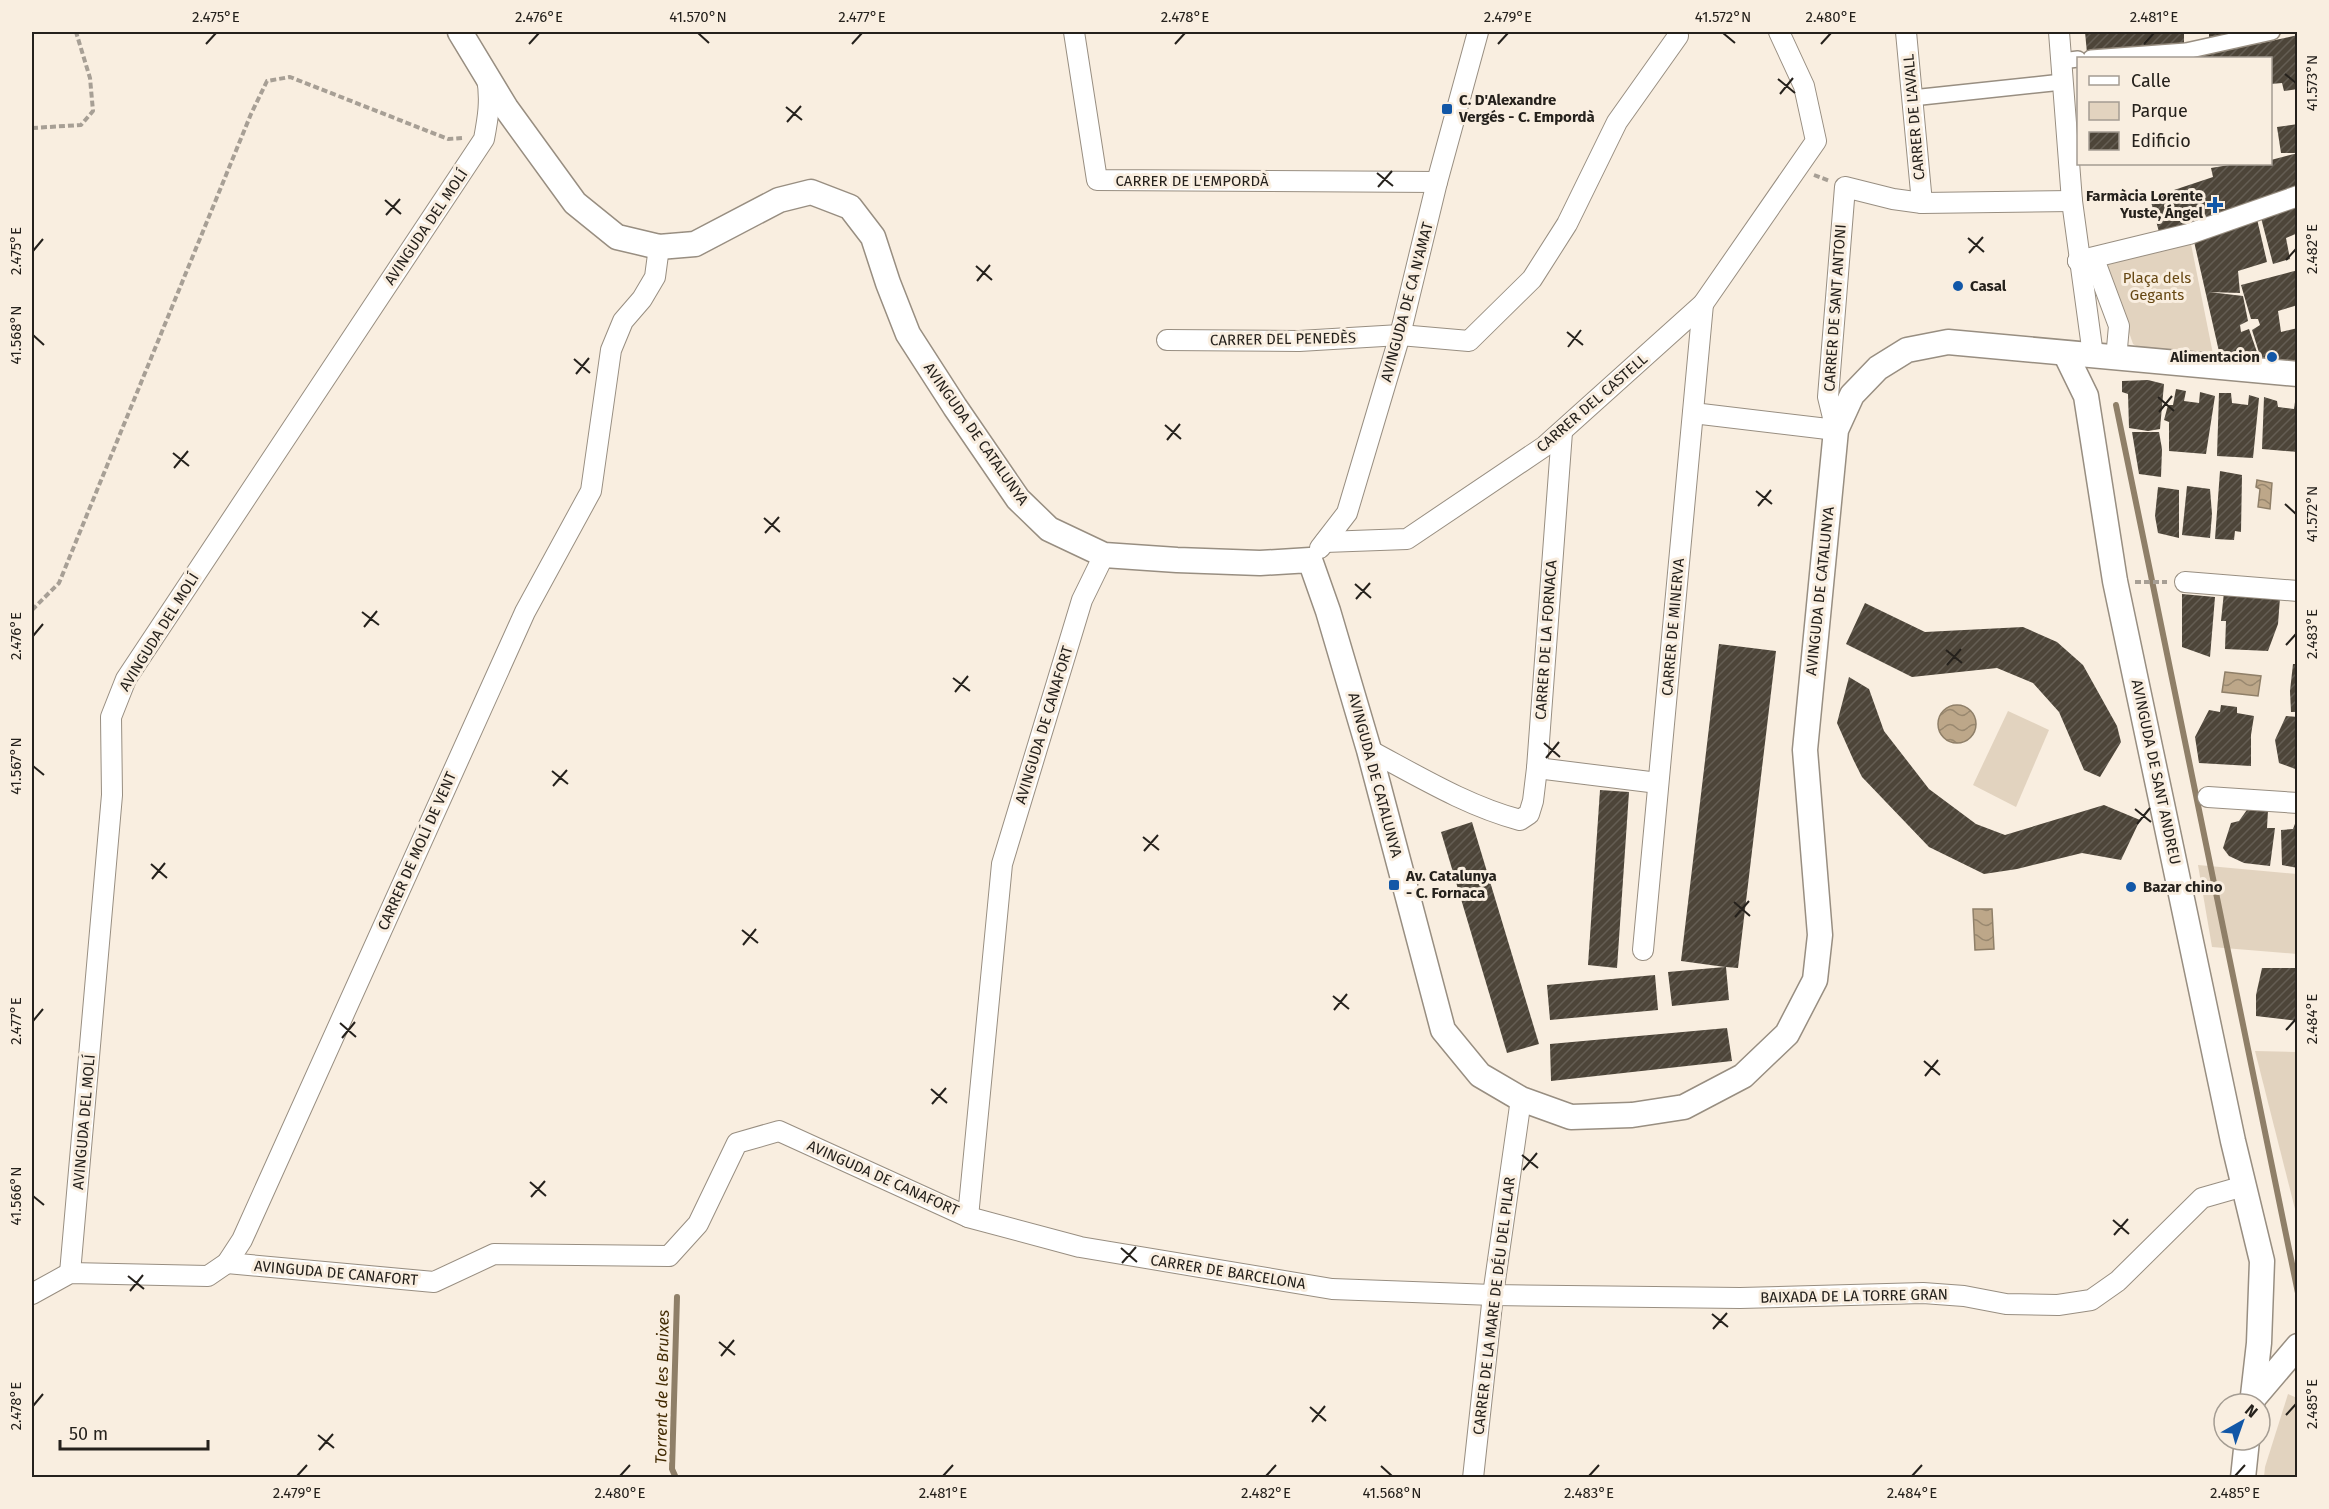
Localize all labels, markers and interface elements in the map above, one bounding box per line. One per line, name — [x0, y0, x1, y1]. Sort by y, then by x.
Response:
text: 2.475°E — [192, 8, 240, 26]
text: 2.476°E — [515, 8, 563, 26]
text: 41.570°N — [669, 8, 727, 26]
text: 2.477°E — [838, 8, 886, 26]
text: 2.478°E — [1161, 8, 1209, 26]
text: 2.479°E — [1484, 8, 1532, 26]
text: 41.572°N — [1695, 8, 1751, 26]
text: 2.480°E — [1805, 8, 1857, 26]
text: 2.481°E — [2130, 8, 2178, 26]
street label: CARRER DE L'AVALL — [1899, 53, 1928, 181]
text: 41.573°N — [2303, 55, 2321, 111]
legend — [2077, 57, 2272, 165]
text: Calle — [2131, 70, 2171, 92]
place label: C. D'Alexandre Vergés - C. Empordà — [1458, 91, 1595, 126]
text: Parque — [2131, 100, 2188, 122]
marker: C. D'Alexandre Vergés - C. Empordà — [1440, 102, 1454, 116]
text: Edificio — [2131, 130, 2191, 152]
street label: AVINGUDA DEL MOLÍ — [381, 166, 471, 288]
street label: CARRER DE L'EMPORDÀ — [1115, 172, 1269, 190]
place label: Farmàcia Lorente Yuste, Ángel — [2086, 187, 2204, 222]
marker: Farmàcia Lorente Yuste, Ángel — [2208, 198, 2222, 212]
street label: AVINGUDA DE CA N'AMAT — [1377, 220, 1437, 384]
street label: CARRER DE SANT ANTONI — [1820, 224, 1850, 392]
text: 2.482°E — [2303, 224, 2321, 274]
text: 2.475°E — [7, 227, 25, 275]
park label: Plaça dels Gegants — [2123, 269, 2191, 304]
place label: Casal — [1970, 277, 2007, 295]
marker: Casal — [1951, 279, 1965, 293]
text: 41.568°N — [7, 305, 25, 365]
street label: CARRER DEL PENEDÈS — [1210, 329, 1356, 349]
place label: Alimentacion — [2169, 348, 2260, 366]
street label: CARRER DEL CASTELL — [1533, 350, 1651, 456]
marker: Alimentacion — [2265, 350, 2279, 364]
street label: AVINGUDA DE CATALUNYA — [920, 359, 1032, 509]
text: 41.572°N — [2303, 486, 2321, 542]
street label: AVINGUDA DE CATALUNYA — [1802, 505, 1838, 676]
street label: CARRER DE MINERVA — [1658, 557, 1688, 696]
street label: CARRER DE LA FORNACA — [1531, 559, 1561, 721]
street label: AVINGUDA DEL MOLÍ — [115, 570, 203, 694]
text: 2.483°E — [2303, 609, 2321, 659]
text: 2.476°E — [7, 612, 25, 660]
street label: AVINGUDA DE CANAFORT — [1011, 644, 1077, 806]
street label: AVINGUDA DE SANT ANDREU — [2128, 678, 2184, 866]
street label: AVINGUDA DE CATALUNYA — [1344, 691, 1406, 860]
text: 41.567°N — [7, 737, 25, 795]
street label: CARRER DE MOLÍ DE VENT — [374, 769, 460, 933]
place label: Av. Catalunya - C. Fornaca — [1405, 867, 1497, 902]
marker: Av. Catalunya - C. Fornaca — [1387, 878, 1401, 892]
place label: Bazar chino — [2143, 878, 2223, 896]
marker: Bazar chino — [2124, 880, 2138, 894]
text: 2.484°E — [2303, 994, 2321, 1044]
text: 2.477°E — [7, 997, 25, 1045]
street label: AVINGUDA DEL MOLÍ — [69, 1054, 99, 1190]
street label: AVINGUDA DE CANAFORT — [804, 1136, 962, 1220]
text: 41.566°N — [7, 1167, 25, 1225]
street label: CARRER DE LA MARE DE DÉU DEL PILAR — [1469, 1176, 1519, 1436]
street label: CARRER DE BARCELONA — [1149, 1251, 1307, 1293]
street label: AVINGUDA DE CANAFORT — [253, 1257, 419, 1289]
street label: BAIXADA DE LA TORRE GRAN — [1760, 1285, 1948, 1307]
water label: Torrent de les Bruixes — [651, 1310, 673, 1464]
text: 2.485°E — [2303, 1379, 2321, 1429]
text: 2.478°E — [7, 1382, 25, 1430]
north arrow — [2212, 1392, 2272, 1452]
text: N — [2241, 1400, 2261, 1422]
scale bar — [60, 1413, 208, 1451]
text: 50 m — [69, 1423, 108, 1445]
text: 2.479°E — [273, 1484, 321, 1502]
text: 2.480°E — [594, 1484, 646, 1502]
text: 2.481°E — [919, 1484, 967, 1502]
text: 2.482°E — [1241, 1484, 1291, 1502]
text: 41.568°N — [1362, 1484, 1422, 1502]
text: 2.483°E — [1564, 1484, 1614, 1502]
text: 2.484°E — [1887, 1484, 1937, 1502]
text: 2.485°E — [2210, 1484, 2260, 1502]

